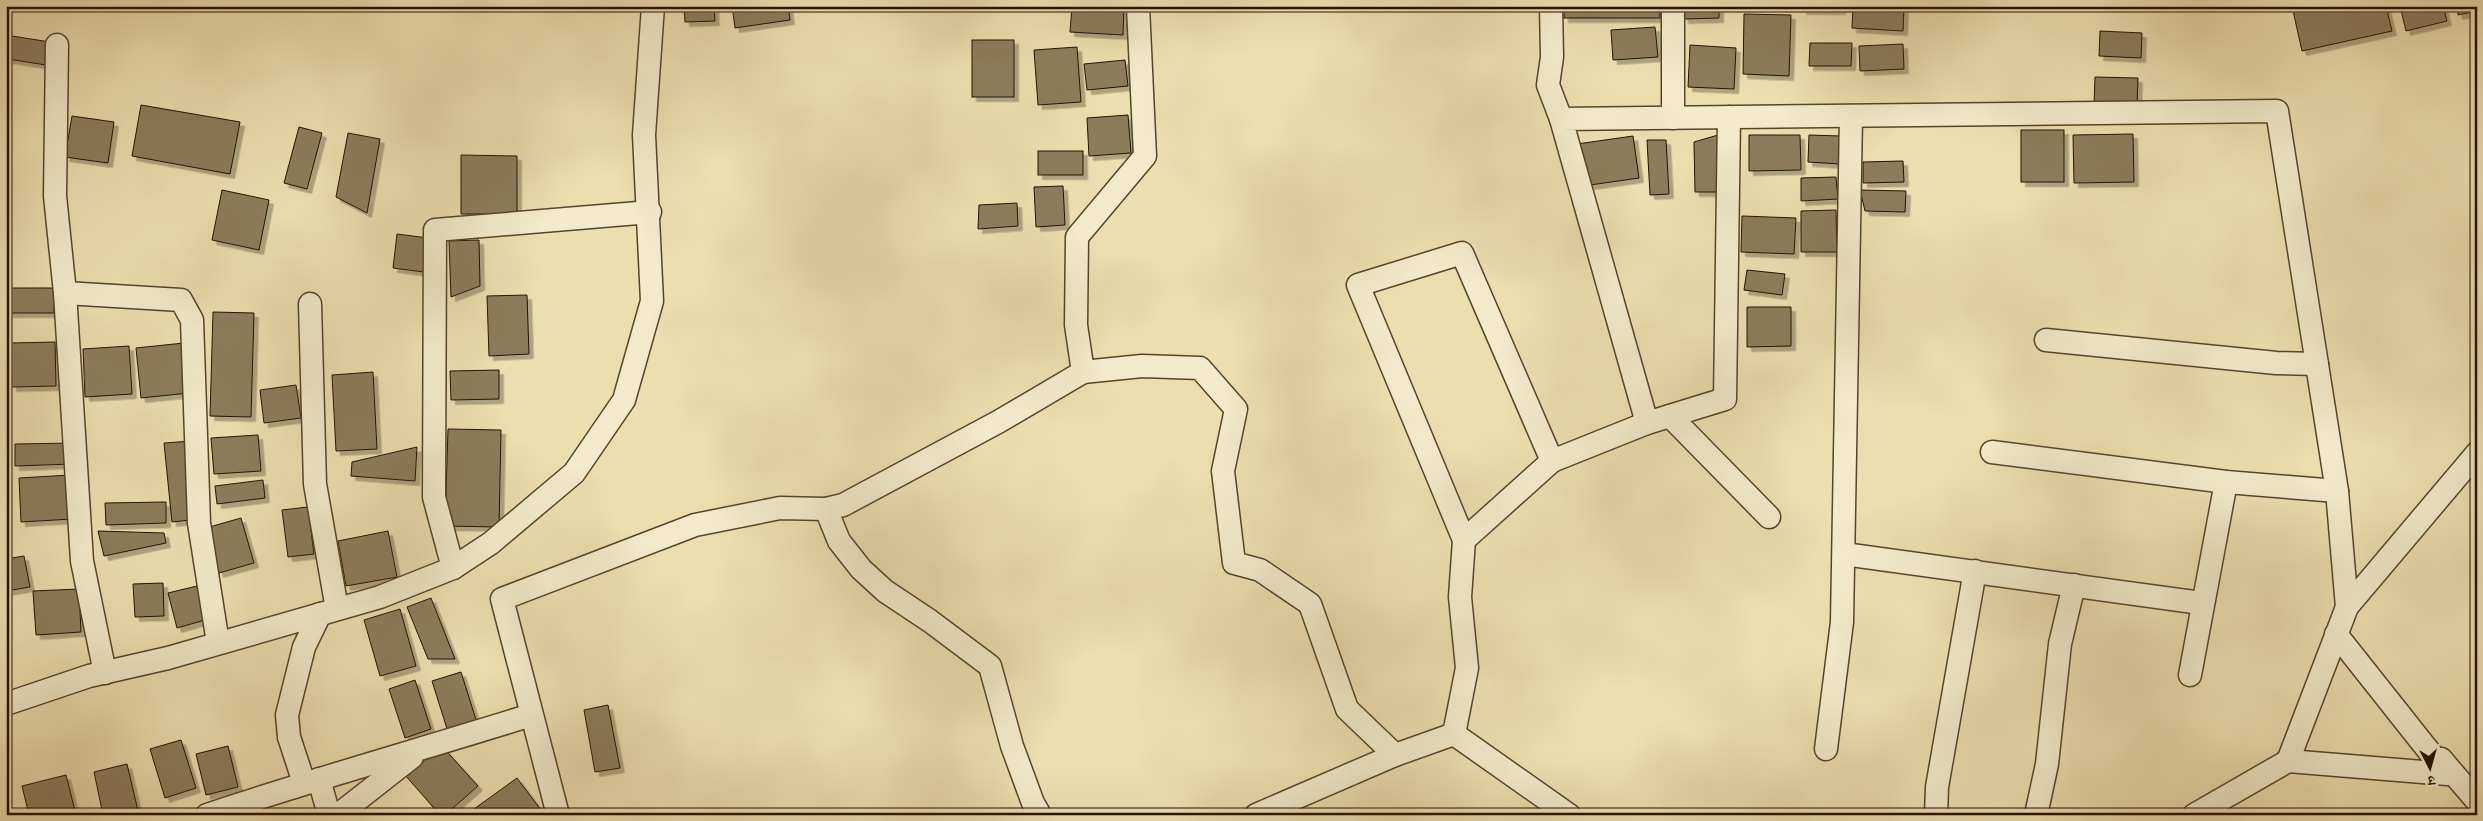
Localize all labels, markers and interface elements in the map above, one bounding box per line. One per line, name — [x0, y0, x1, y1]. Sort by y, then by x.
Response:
north arrow — [2406, 744, 2456, 794]
text: उ — [2426, 772, 2437, 790]

